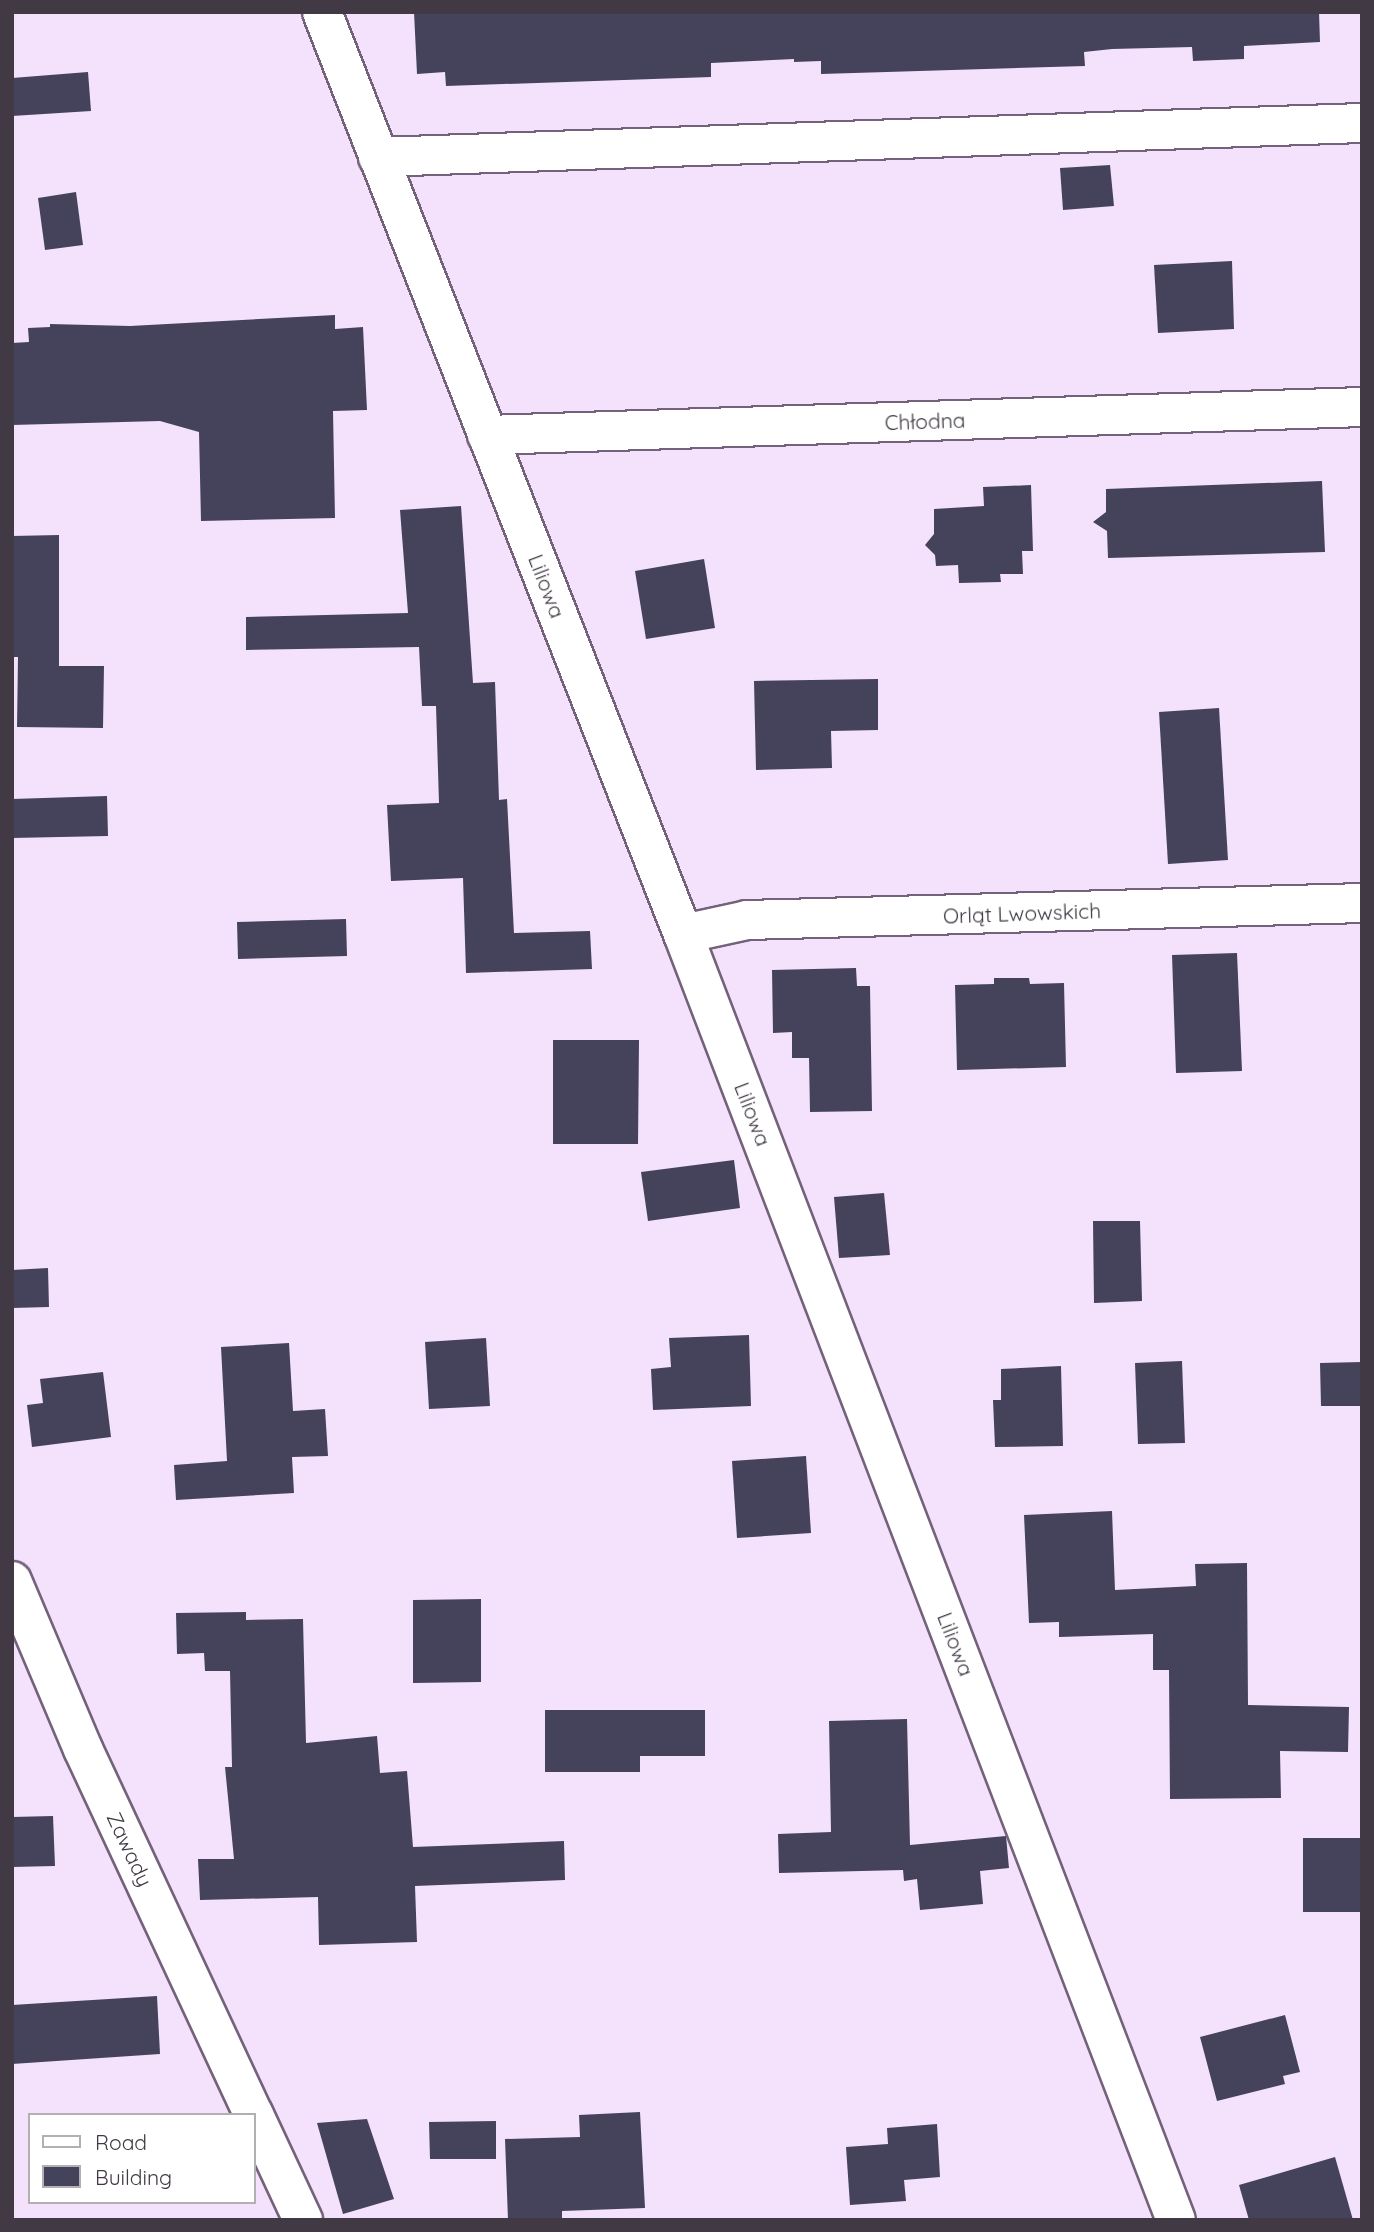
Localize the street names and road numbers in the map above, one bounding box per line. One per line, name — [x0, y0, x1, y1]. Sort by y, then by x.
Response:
street label: Chłodna — [884, 407, 966, 435]
street label: Liliowa — [523, 551, 571, 621]
street label: Orląt Lwowskich — [943, 898, 1101, 928]
street label: Liliowa — [729, 1079, 777, 1149]
street label: Liliowa — [932, 1609, 980, 1679]
street label: Zawady — [102, 1808, 158, 1890]

